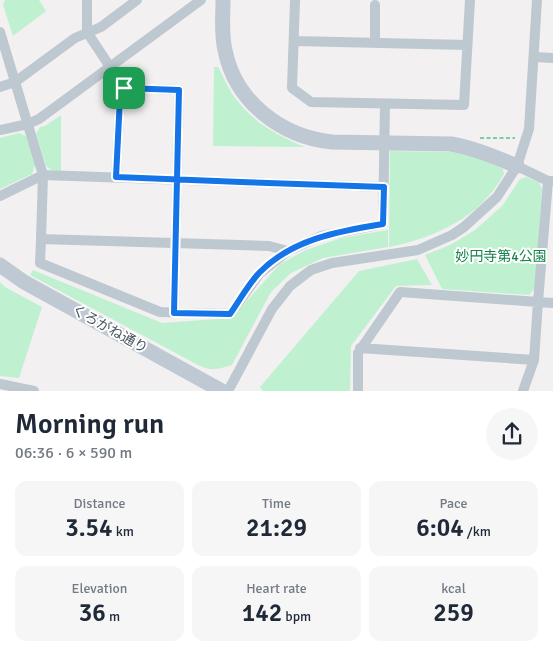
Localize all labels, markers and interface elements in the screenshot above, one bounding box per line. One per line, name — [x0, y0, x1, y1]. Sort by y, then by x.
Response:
pin — [103, 67, 145, 109]
icon: arrive — [110, 74, 138, 102]
park label: 妙円寺第4公園 — [455, 248, 547, 265]
street label: くろがね通り — [69, 301, 151, 357]
text: Morning run — [15, 407, 164, 441]
button: share — [486, 408, 538, 460]
text: 06:36 · 6 × 590 m — [15, 443, 132, 463]
text: Distance — [73, 495, 126, 512]
text: Time — [262, 495, 291, 512]
text: Pace — [439, 495, 468, 512]
text: 3.54 — [65, 512, 113, 543]
text: 21:29 — [246, 512, 307, 543]
text: 6:04 — [416, 512, 464, 543]
text: km — [113, 523, 134, 540]
text: /km — [464, 523, 491, 540]
text: Elevation — [72, 580, 127, 597]
text: Heart rate — [246, 580, 307, 597]
text: kcal — [441, 580, 466, 597]
text: 36 — [79, 597, 106, 628]
text: 142 — [242, 597, 282, 628]
text: 259 — [433, 597, 474, 628]
text: m — [106, 608, 120, 625]
text: bpm — [282, 608, 311, 625]

